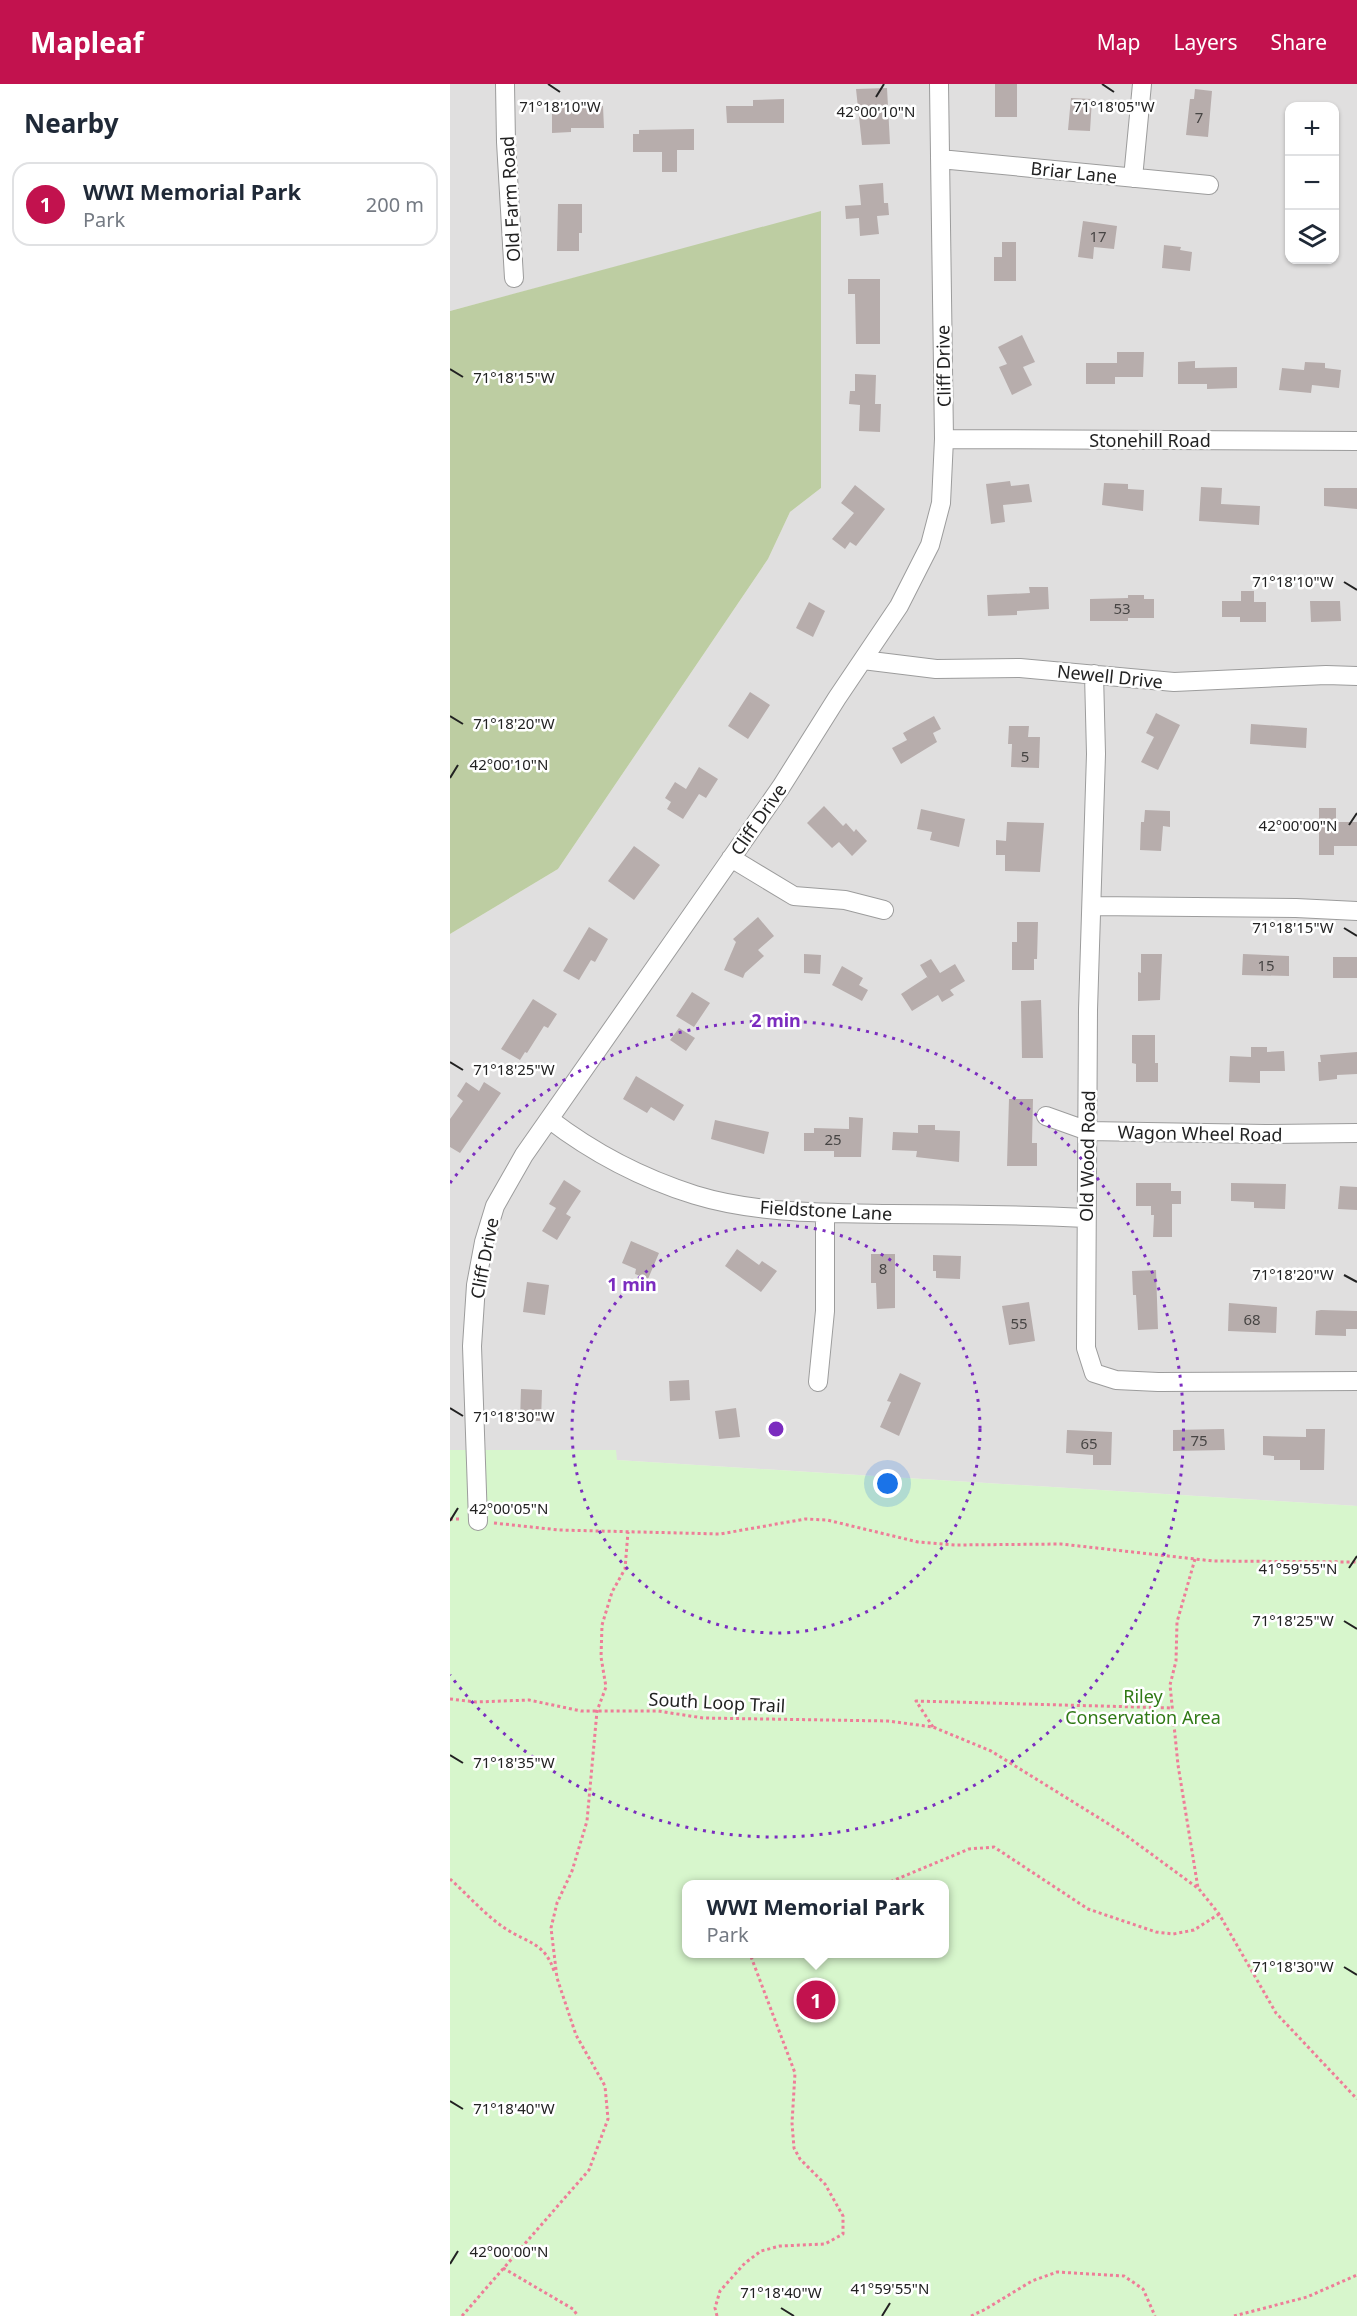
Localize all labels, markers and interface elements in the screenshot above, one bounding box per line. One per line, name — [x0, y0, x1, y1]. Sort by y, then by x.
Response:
text: Mapleaf — [30, 23, 144, 61]
text: Map — [1097, 28, 1141, 56]
text: Layers — [1174, 28, 1238, 56]
text: Share — [1271, 28, 1327, 56]
text: 71°18'10"W — [519, 96, 601, 116]
text: 71°18'05"W — [1073, 96, 1155, 116]
text: 42°00'10"N — [837, 101, 915, 121]
map controls — [1285, 102, 1339, 264]
button: + — [1285, 102, 1339, 156]
text: Nearby — [24, 105, 119, 141]
house number: 7 — [1195, 107, 1203, 127]
street label: Old Farm Road — [495, 135, 525, 263]
street label: Briar Lane — [1030, 156, 1118, 188]
button: − — [1285, 156, 1339, 210]
text: WWI Memorial Park — [83, 176, 301, 206]
text: 1 — [40, 191, 51, 218]
text: 200 m — [366, 191, 424, 218]
text: Park — [83, 206, 125, 233]
button: layers — [1285, 210, 1339, 264]
house number: 17 — [1089, 226, 1107, 246]
street label: Cliff Drive — [930, 325, 956, 407]
text: 71°18'15"W — [473, 367, 555, 387]
street label: Stonehill Road — [1089, 428, 1211, 452]
text: 71°18'10"W — [1252, 571, 1334, 591]
house number: 53 — [1113, 598, 1131, 618]
street label: Newell Drive — [1056, 659, 1164, 693]
text: 71°18'20"W — [473, 713, 555, 733]
house number: 5 — [1021, 746, 1029, 766]
text: 42°00'10"N — [470, 754, 548, 774]
street label: Cliff Drive — [725, 778, 791, 860]
text: 42°00'00"N — [1259, 815, 1337, 835]
text: 71°18'15"W — [1252, 917, 1334, 937]
house number: 15 — [1257, 955, 1275, 975]
text: 2 min — [751, 1008, 801, 1032]
text: 71°18'25"W — [473, 1059, 555, 1079]
street label: Old Wood Road — [1074, 1090, 1100, 1222]
street label: Wagon Wheel Road — [1117, 1120, 1283, 1146]
house number: 25 — [824, 1129, 842, 1149]
street label: Fieldstone Lane — [759, 1195, 893, 1225]
street label: Cliff Drive — [464, 1215, 504, 1301]
house number: 8 — [879, 1258, 887, 1278]
text: 71°18'20"W — [1252, 1264, 1334, 1284]
text: 1 min — [607, 1272, 657, 1296]
house number: 68 — [1243, 1309, 1261, 1329]
house number: 55 — [1010, 1313, 1028, 1333]
text: 71°18'30"W — [473, 1406, 555, 1426]
centre of rings — [766, 1419, 786, 1439]
house number: 75 — [1190, 1430, 1208, 1450]
house number: 65 — [1080, 1433, 1098, 1453]
your location — [873, 1469, 902, 1498]
text: 42°00'05"N — [470, 1498, 548, 1518]
text: 41°59'55"N — [1259, 1558, 1337, 1578]
text: 71°18'25"W — [1252, 1610, 1334, 1630]
park label: Riley Conservation Area — [1065, 1684, 1221, 1729]
street label: South Loop Trail — [648, 1686, 786, 1718]
text: 71°18'35"W — [473, 1752, 555, 1772]
popup — [682, 1880, 949, 1958]
text: WWI Memorial Park — [706, 1891, 925, 1921]
text: Park — [706, 1921, 749, 1948]
text: 71°18'30"W — [1252, 1956, 1334, 1976]
pin: 1 — [796, 1978, 836, 2022]
text: 71°18'40"W — [473, 2098, 555, 2118]
text: 42°00'00"N — [470, 2241, 548, 2261]
text: 41°59'55"N — [851, 2278, 929, 2298]
text: 71°18'40"W — [740, 2282, 822, 2302]

